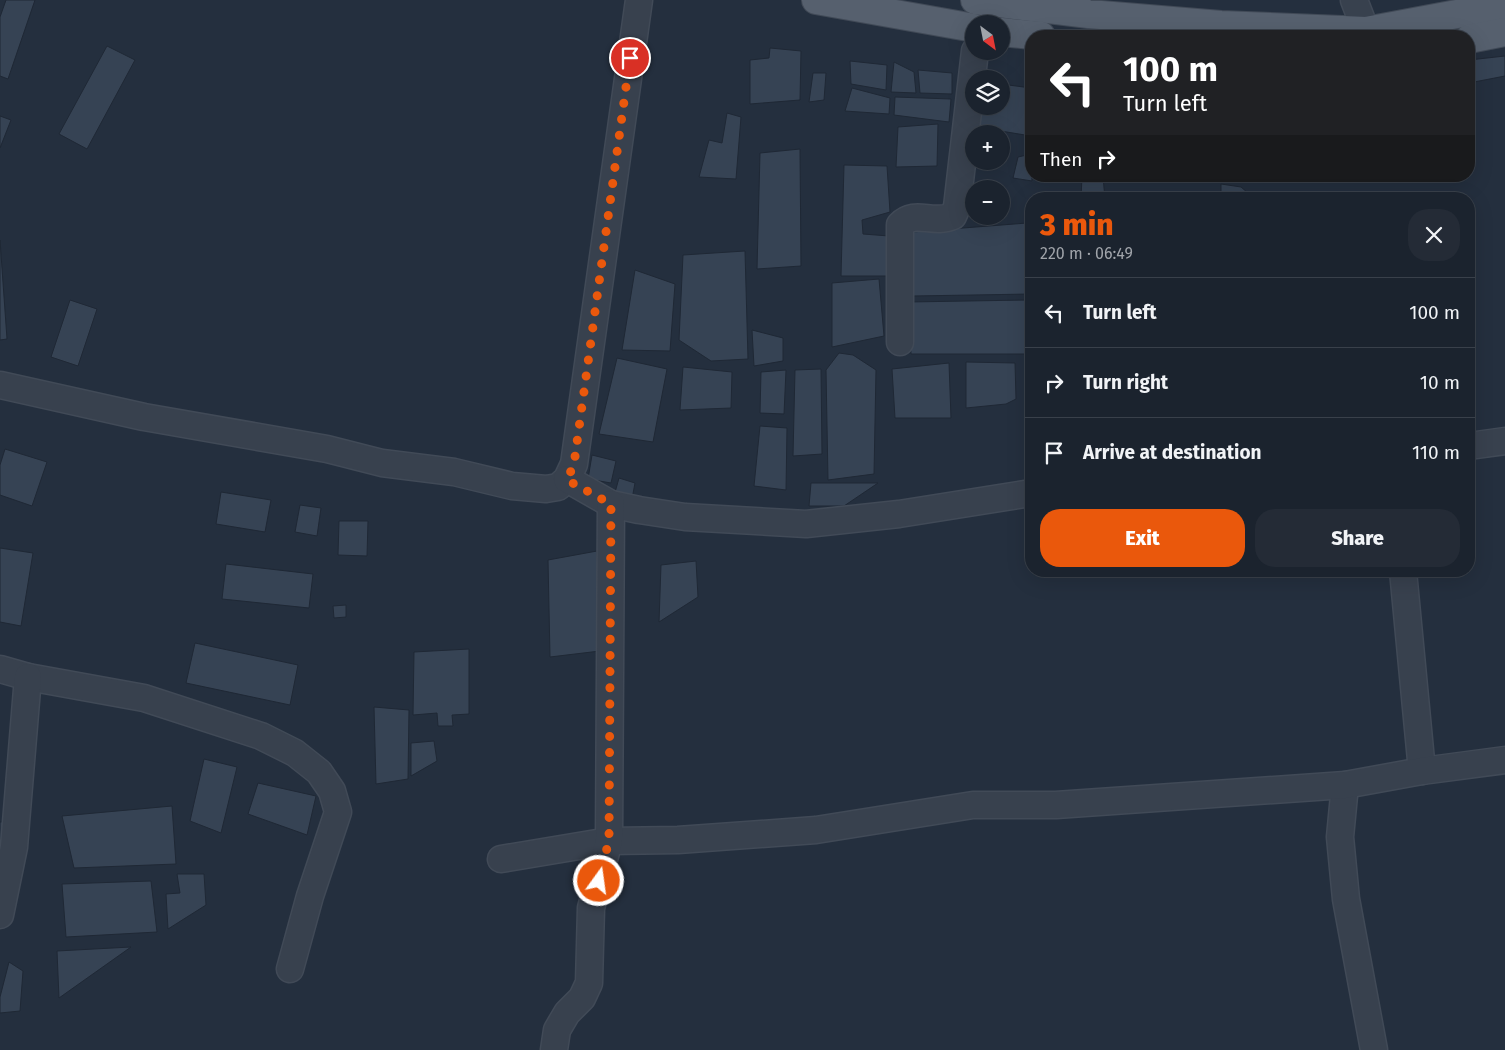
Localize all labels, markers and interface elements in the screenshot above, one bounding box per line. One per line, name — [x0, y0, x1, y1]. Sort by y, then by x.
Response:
north arrow — [965, 15, 1010, 60]
map controls — [965, 15, 1010, 225]
pin — [609, 37, 651, 79]
icon: arrive — [616, 44, 644, 72]
text: 100 m — [1123, 48, 1218, 90]
icon: left — [1040, 50, 1105, 115]
button: layers — [965, 70, 1010, 115]
text: Turn left — [1123, 90, 1207, 117]
button: + — [965, 125, 1010, 170]
icon: right — [1092, 145, 1120, 173]
text: Then — [1040, 148, 1082, 171]
button: − — [965, 180, 1010, 225]
text: 3 min — [1040, 207, 1114, 243]
button: close — [1408, 209, 1460, 261]
text: 220 m · 06:49 — [1040, 244, 1133, 263]
icon: left — [1040, 299, 1068, 327]
text: Turn left — [1083, 301, 1157, 324]
text: 100 m — [1409, 301, 1460, 324]
icon: right — [1040, 369, 1068, 397]
text: Turn right — [1083, 371, 1168, 394]
text: 10 m — [1420, 371, 1460, 394]
icon: arrive — [1040, 439, 1068, 467]
text: Arrive at destination — [1083, 441, 1262, 464]
text: 110 m — [1412, 441, 1460, 464]
button: Exit — [1040, 509, 1245, 567]
button: Share — [1255, 509, 1460, 567]
position arrow — [572, 854, 624, 906]

